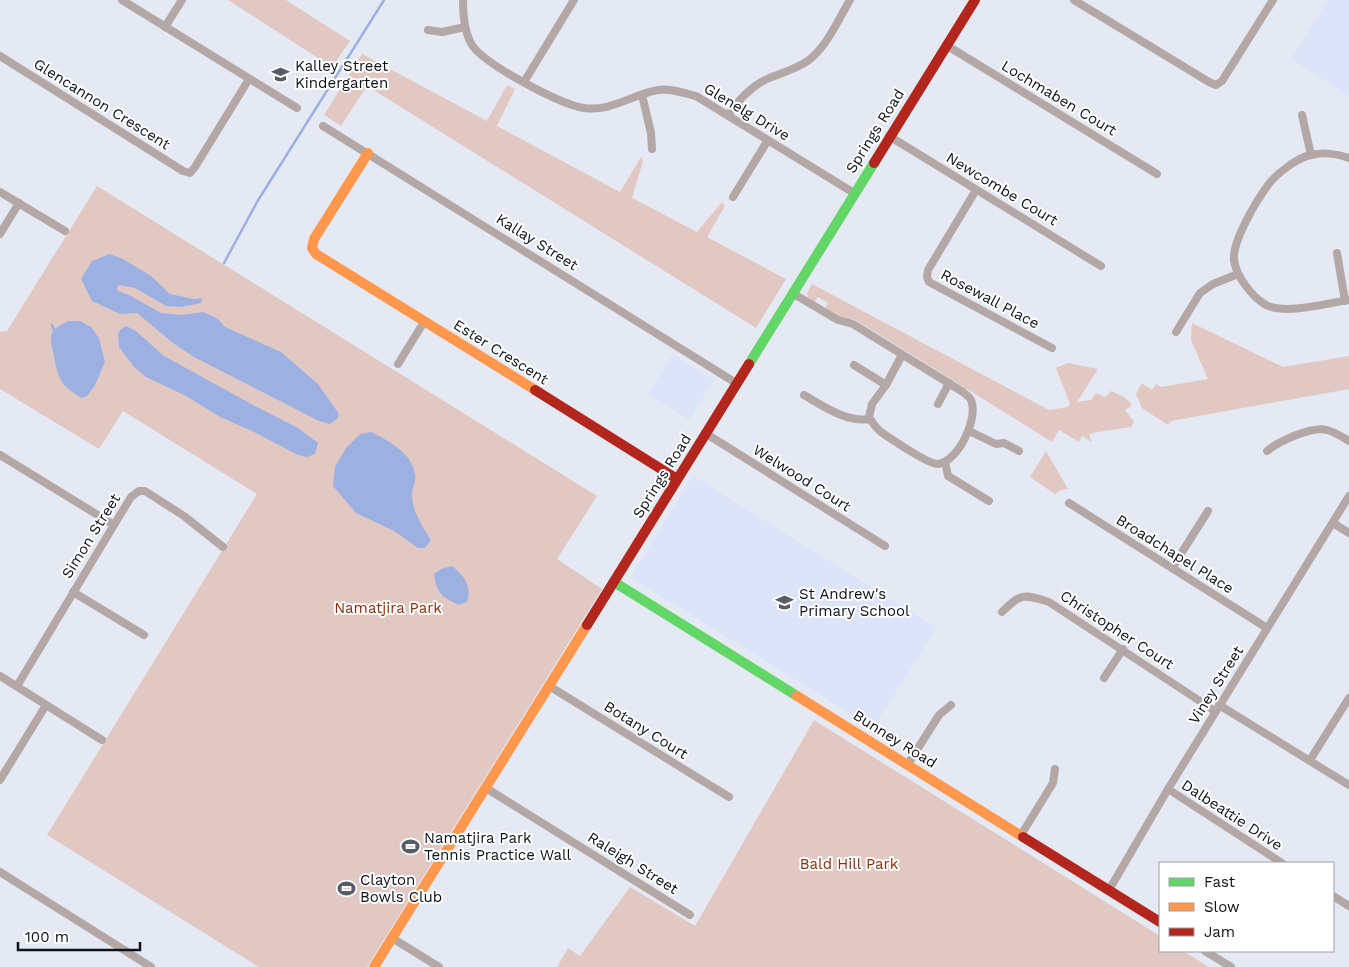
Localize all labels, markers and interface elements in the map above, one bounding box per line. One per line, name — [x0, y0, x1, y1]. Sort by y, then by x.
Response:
street label: Glencannon Crescent — [30, 55, 174, 154]
place label: Kalley Street Kindergarten — [295, 57, 389, 92]
street label: Lochmaben Court — [998, 57, 1120, 140]
school or university icon: Kalley Street Kindergarten — [271, 65, 291, 85]
street label: Glenelg Drive — [701, 79, 793, 145]
street label: Springs Road — [842, 86, 908, 176]
street label: Newcombe Court — [943, 149, 1062, 230]
street label: Kallay Street — [493, 210, 582, 275]
street label: Rosewall Place — [938, 265, 1042, 333]
street label: Ester Crescent — [450, 316, 552, 389]
street label: Springs Road — [629, 431, 695, 521]
street label: Welwood Court — [750, 441, 855, 516]
street label: Simon Street — [58, 490, 125, 582]
street label: Broadchapel Place — [1113, 511, 1237, 597]
place label: St Andrew's Primary School — [799, 585, 910, 620]
street label: Christopher Court — [1057, 587, 1178, 674]
school or university icon: St Andrew's Primary School — [775, 593, 795, 613]
park label: Namatjira Park — [334, 599, 442, 617]
street label: Viney Street — [1185, 642, 1248, 727]
street label: Botany Court — [601, 697, 692, 763]
street label: Bunney Road — [850, 706, 940, 772]
street label: Dalbeattie Drive — [1178, 776, 1286, 854]
street label: Raleigh Street — [584, 828, 682, 898]
place label: Namatjira Park Tennis Practice Wall — [424, 829, 572, 864]
sports icon: Namatjira Park Tennis Practice Wall — [400, 837, 420, 857]
park label: Bald Hill Park — [800, 855, 899, 873]
legend — [1159, 862, 1334, 952]
place label: Clayton Bowls Club — [360, 871, 442, 906]
text: Fast — [1204, 873, 1236, 891]
sports icon: Clayton Bowls Club — [336, 879, 356, 899]
text: Slow — [1204, 898, 1240, 916]
scale bar — [18, 920, 140, 952]
text: Jam — [1204, 923, 1235, 941]
text: 100 m — [25, 928, 69, 946]

